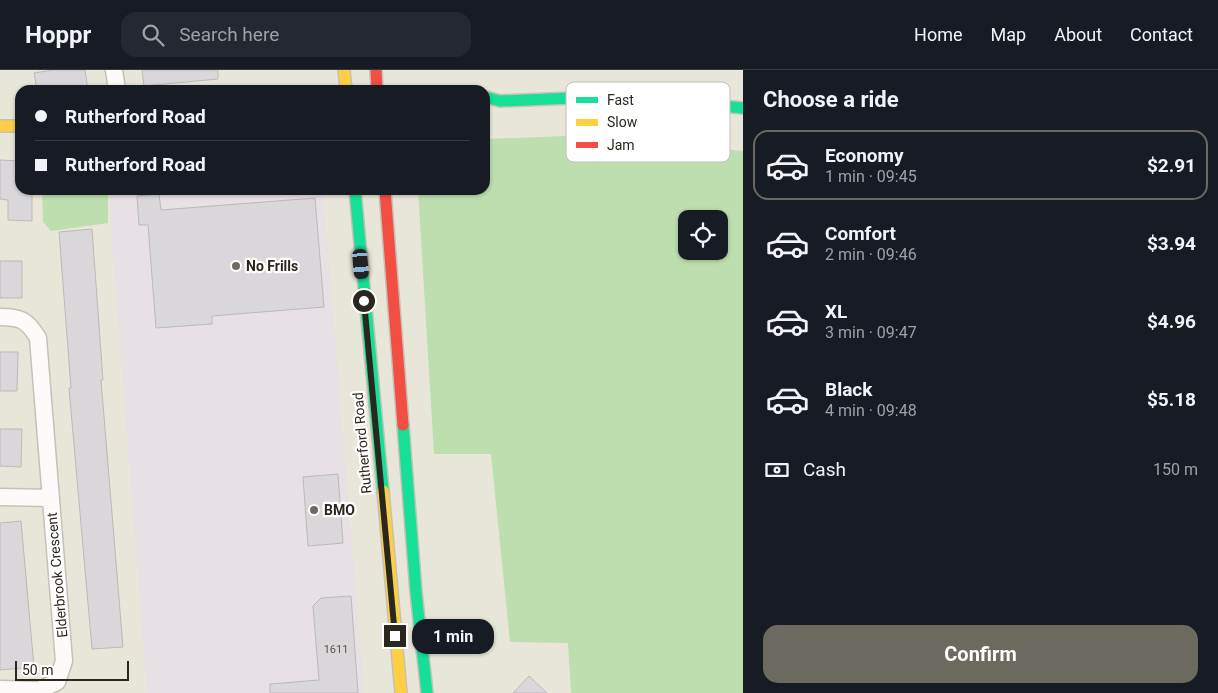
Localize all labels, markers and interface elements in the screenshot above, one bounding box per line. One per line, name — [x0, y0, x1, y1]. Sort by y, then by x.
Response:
search box — [121, 12, 471, 57]
text: Hoppr — [25, 21, 91, 49]
icon: search — [139, 21, 167, 49]
text: Search here — [179, 23, 279, 46]
text: Home — [914, 24, 963, 45]
text: Map — [991, 24, 1026, 45]
text: About — [1054, 24, 1102, 45]
text: Contact — [1130, 24, 1193, 45]
legend — [566, 82, 730, 162]
text: Choose a ride — [763, 87, 899, 112]
text: Fast — [607, 92, 634, 108]
text: Rutherford Road — [65, 105, 206, 128]
text: Slow — [607, 114, 638, 130]
text: Jam — [607, 137, 635, 153]
icon: car — [765, 143, 810, 188]
text: Economy — [825, 144, 904, 167]
text: Rutherford Road — [65, 153, 206, 176]
text: $2.91 — [1147, 154, 1196, 177]
text: 1 min · 09:45 — [825, 167, 917, 186]
map controls — [678, 210, 728, 260]
button: locate — [678, 210, 728, 260]
icon: car — [765, 221, 810, 266]
text: Comfort — [825, 222, 896, 245]
text: $3.94 — [1147, 232, 1196, 255]
text: 2 min · 09:46 — [825, 245, 917, 264]
car — [352, 248, 369, 280]
place label: No Frills — [246, 258, 298, 274]
marker: No Frills — [230, 260, 242, 272]
route start — [353, 290, 375, 312]
icon: car — [765, 299, 810, 344]
text: XL — [825, 300, 847, 323]
text: $4.96 — [1147, 310, 1196, 333]
text: 3 min · 09:47 — [825, 323, 917, 342]
icon: car — [765, 377, 810, 422]
text: Black — [825, 378, 872, 401]
text: $5.18 — [1147, 388, 1196, 411]
street label: Rutherford Road — [350, 392, 374, 494]
text: 4 min · 09:48 — [825, 401, 917, 420]
icon: cash — [763, 456, 791, 484]
text: Cash — [803, 458, 846, 481]
text: 150 m — [1153, 460, 1198, 479]
place label: BMO — [324, 502, 355, 518]
marker: BMO — [308, 504, 320, 516]
street label: Elderbrook Crescent — [44, 511, 70, 638]
callout: 1 min — [412, 618, 495, 654]
route end — [384, 625, 406, 647]
button: Confirm — [763, 625, 1198, 683]
text: 1 min — [433, 627, 473, 646]
house number: 1611 — [324, 643, 348, 656]
scale bar — [15, 658, 129, 681]
text: 50 m — [22, 662, 54, 678]

